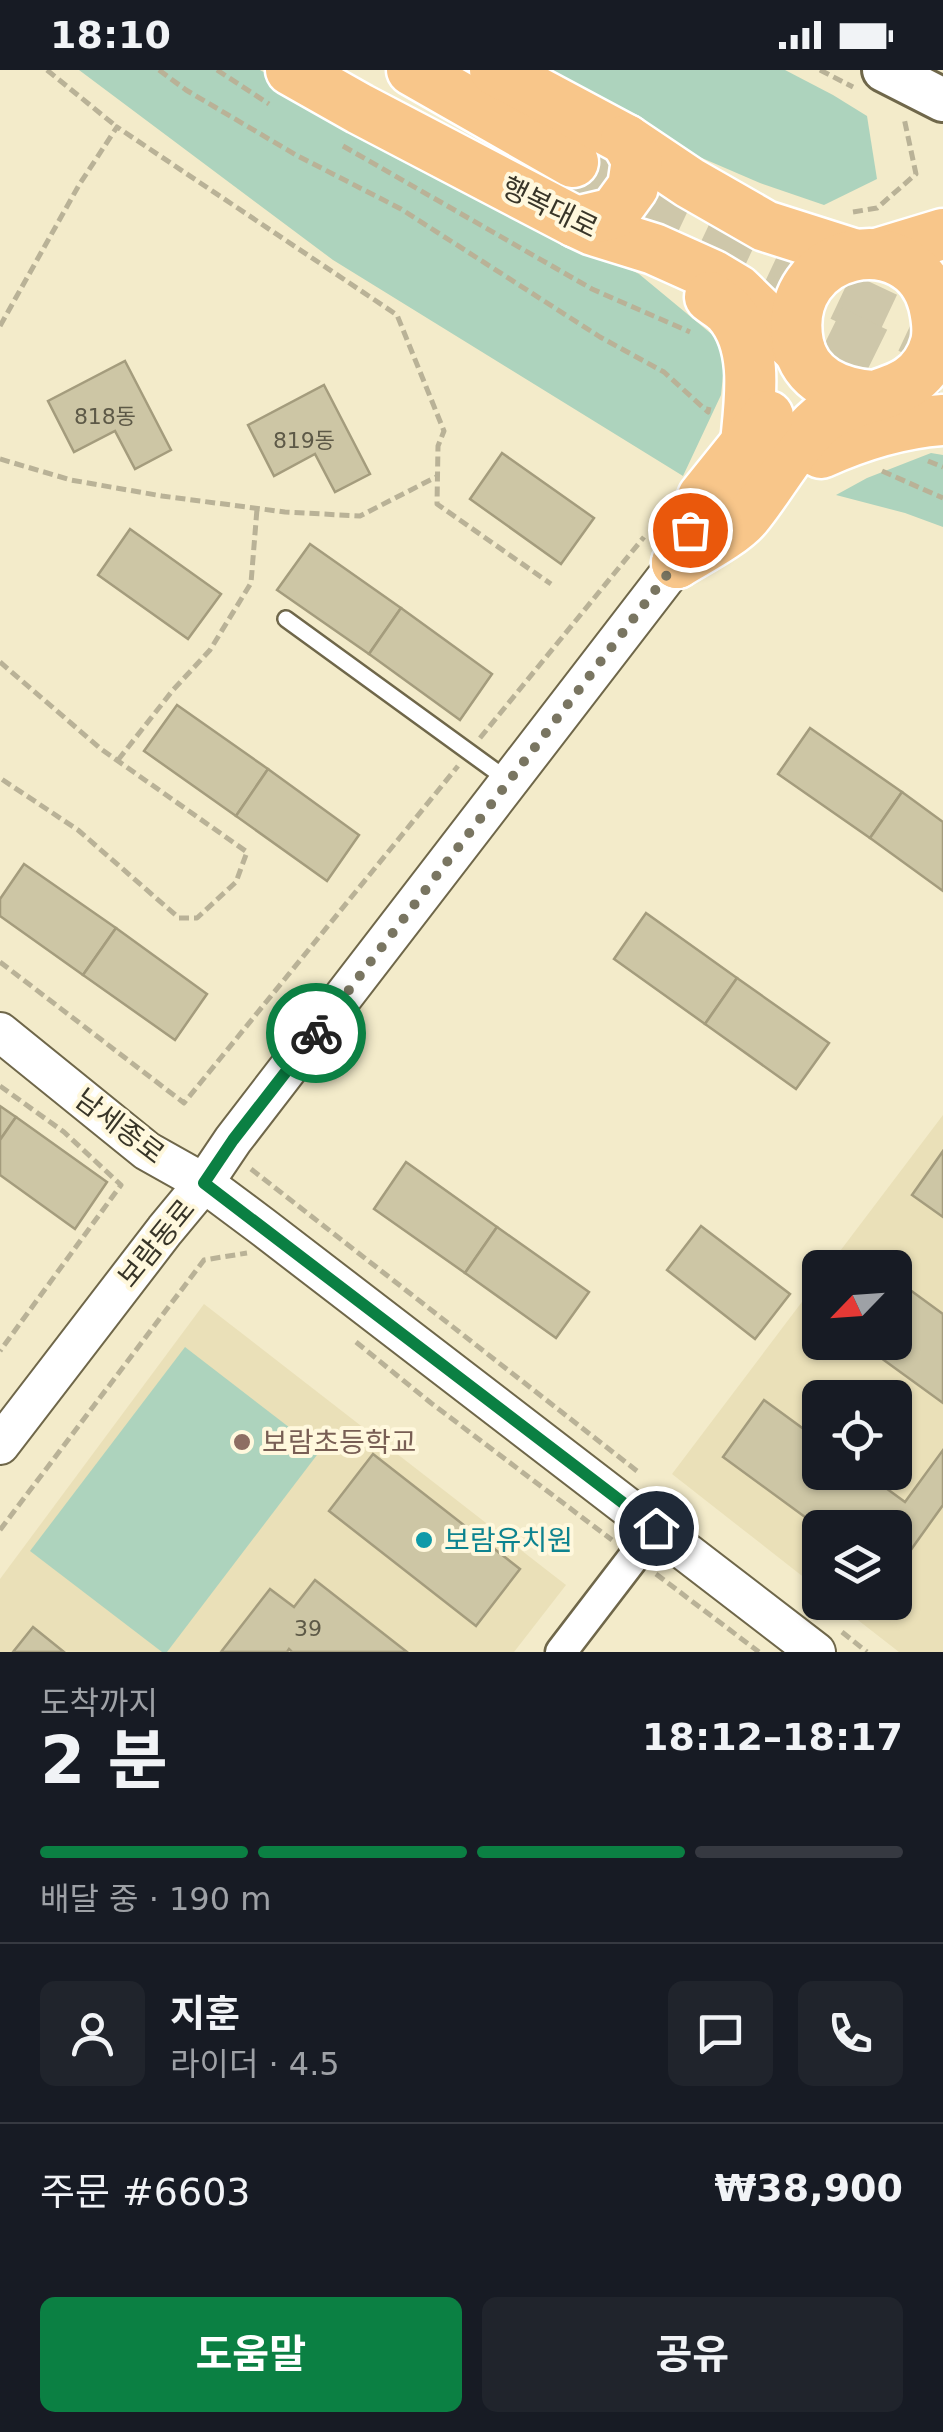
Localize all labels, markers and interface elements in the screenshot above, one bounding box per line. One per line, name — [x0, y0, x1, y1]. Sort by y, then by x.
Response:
text: 18:10 — [50, 13, 171, 57]
street label: 행복대로 — [496, 170, 603, 245]
house number: 818동 — [74, 404, 136, 429]
house number: 819동 — [273, 428, 335, 453]
pin — [648, 488, 733, 573]
icon: bag — [663, 503, 718, 558]
courier — [266, 983, 366, 1083]
icon: bike — [289, 1006, 344, 1061]
street label: 남세종로 — [69, 1082, 171, 1171]
street label: 보람동로 — [111, 1193, 202, 1294]
north arrow — [802, 1250, 912, 1360]
map controls — [802, 1250, 912, 1620]
button: locate — [802, 1380, 912, 1490]
place label: 보람초등학교 — [262, 1426, 417, 1459]
marker: 보람초등학교 — [231, 1431, 253, 1453]
pin — [614, 1486, 699, 1571]
icon: home — [629, 1501, 684, 1556]
button: layers — [802, 1510, 912, 1620]
place label: 보람유치원 — [444, 1524, 573, 1557]
marker: 보람유치원 — [413, 1529, 435, 1551]
house number: 39 — [294, 1616, 322, 1641]
text: 도착까지 — [40, 1684, 158, 1722]
text: 18:12–18:17 — [642, 1715, 903, 1759]
text: 2 분 — [40, 1723, 168, 1798]
text: 배달 중 · 190 m — [40, 1880, 271, 1918]
button: person — [40, 1981, 145, 2086]
button: chat — [668, 1981, 773, 2086]
button: phone — [798, 1981, 903, 2086]
text: 지훈 — [170, 1992, 240, 2036]
text: 라이더 · 4.5 — [170, 2045, 340, 2083]
text: ₩38,900 — [714, 2166, 903, 2210]
text: 주문 #6603 — [40, 2170, 251, 2214]
button: 도움말 — [40, 2297, 462, 2412]
button: 공유 — [482, 2297, 903, 2412]

